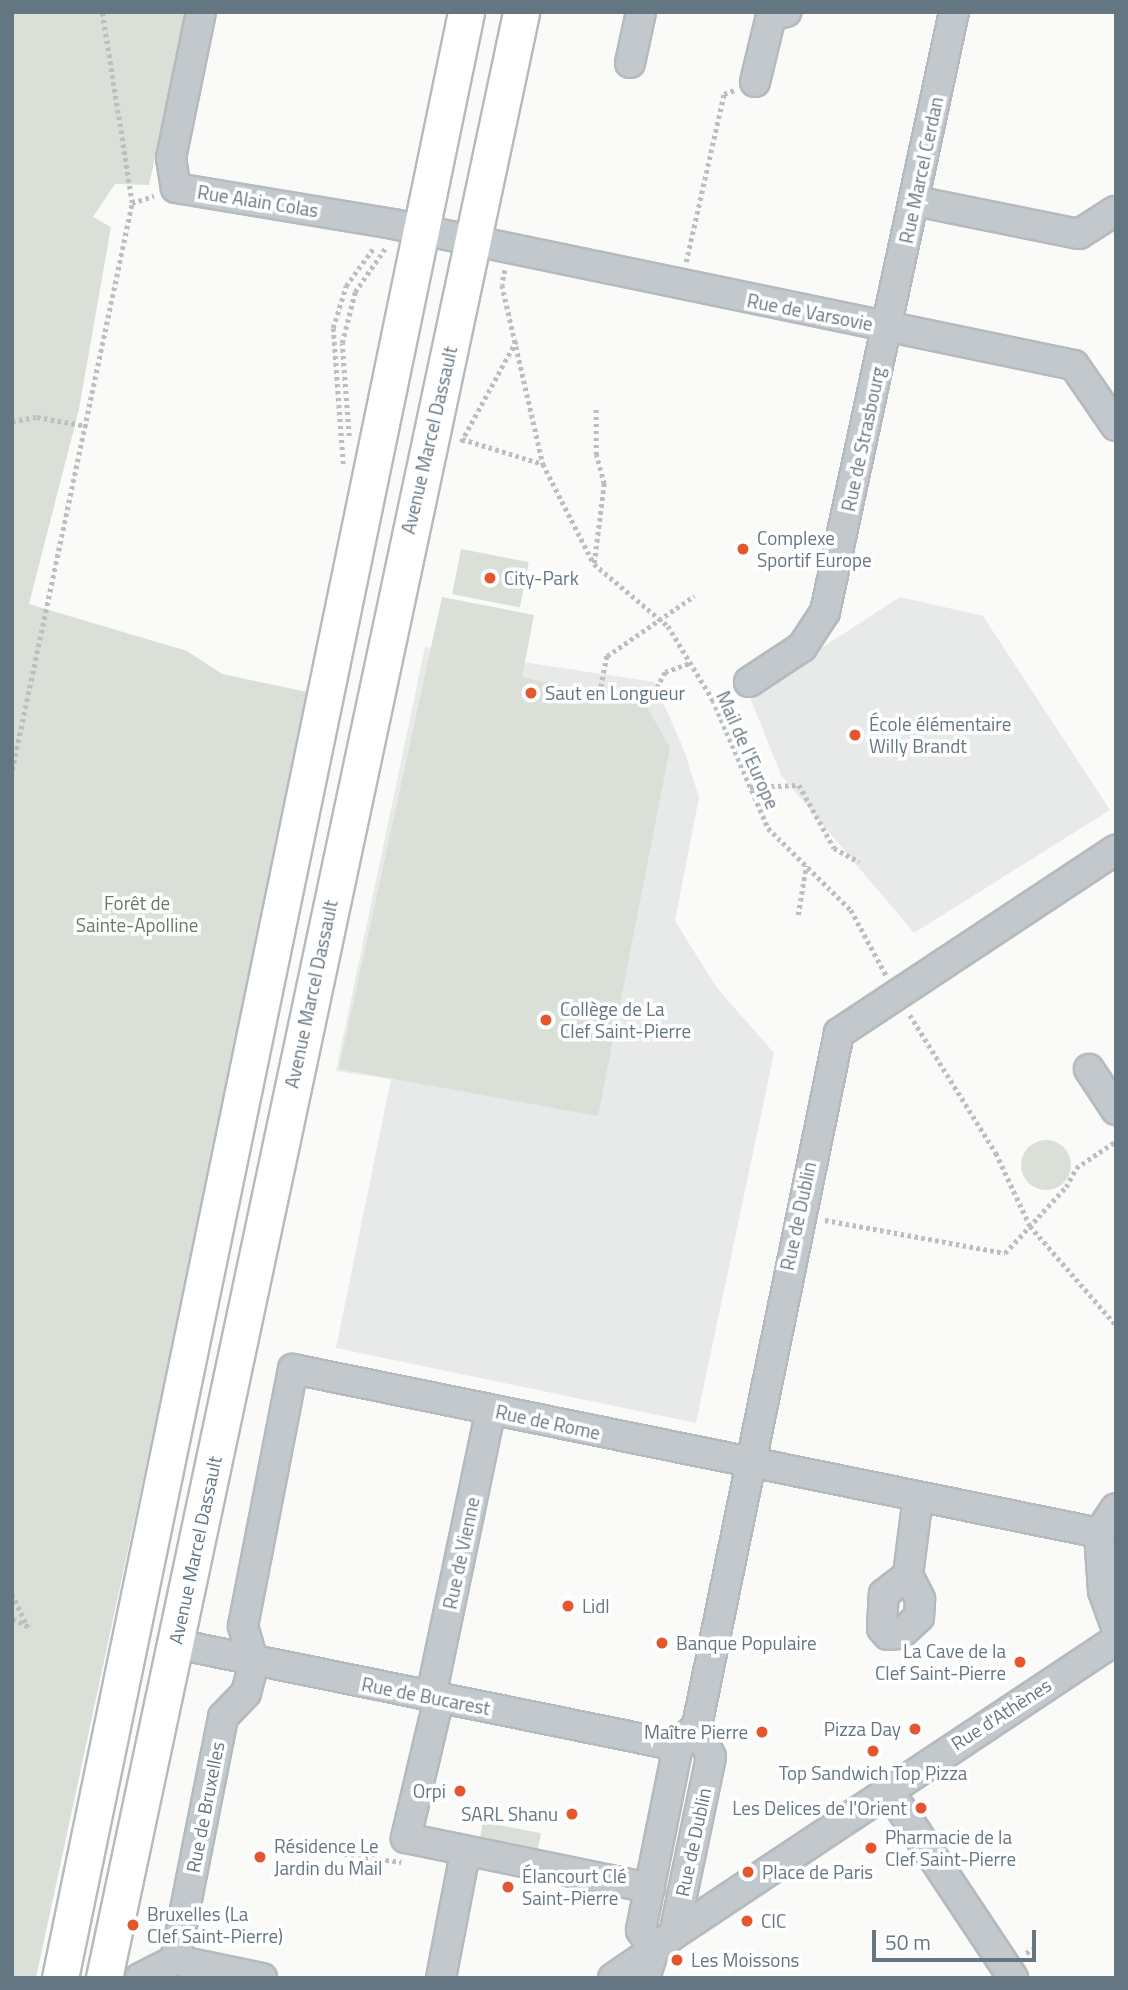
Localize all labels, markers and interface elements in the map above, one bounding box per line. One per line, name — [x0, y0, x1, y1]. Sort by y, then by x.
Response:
street label: Rue Marcel Cerdan — [894, 94, 948, 246]
street label: Rue Alain Colas — [196, 180, 320, 222]
street label: Rue de Varsovie — [745, 289, 875, 335]
street label: Avenue Marcel Dassault — [396, 344, 462, 536]
street label: Rue de Strasbourg — [837, 365, 889, 513]
place label: Complexe Sportif Europe — [757, 527, 872, 571]
marker: Complexe Sportif Europe — [735, 541, 751, 557]
place label: City-Park — [504, 567, 579, 589]
marker: City-Park — [482, 570, 498, 586]
place label: Saut en Longueur — [545, 682, 685, 704]
marker: Saut en Longueur — [523, 685, 539, 701]
street label: Mail de l'Europe — [712, 687, 784, 813]
place label: École élémentaire Willy Brandt — [869, 713, 1011, 757]
marker: École élémentaire Willy Brandt — [847, 727, 863, 743]
park label: Forêt de Sainte-Apolline — [76, 892, 198, 936]
street label: Avenue Marcel Dassault — [280, 898, 342, 1090]
place label: Collège de La Clef Saint-Pierre — [560, 998, 691, 1042]
marker: Collège de La Clef Saint-Pierre — [538, 1012, 554, 1028]
street label: Rue de Dublin — [775, 1160, 821, 1272]
street label: Rue de Rome — [494, 1400, 602, 1444]
street label: Avenue Marcel Dassault — [164, 1454, 226, 1646]
street label: Rue de Vienne — [438, 1495, 484, 1611]
place label: Lidl — [582, 1595, 610, 1617]
marker: Lidl — [560, 1598, 576, 1614]
place label: Banque Populaire — [676, 1632, 817, 1654]
marker: Banque Populaire — [654, 1635, 670, 1651]
place label: La Cave de la Clef Saint-Pierre — [875, 1640, 1006, 1684]
marker: La Cave de la Clef Saint-Pierre — [1012, 1654, 1028, 1670]
street label: Rue de Bucarest — [360, 1672, 492, 1720]
street label: Rue d'Athènes — [947, 1673, 1055, 1755]
place label: Pizza Day — [824, 1718, 901, 1740]
place label: Maître Pierre — [644, 1721, 748, 1743]
marker: Pizza Day — [907, 1721, 923, 1737]
marker: Maître Pierre — [754, 1724, 770, 1740]
street label: Rue de Bruxelles — [181, 1740, 229, 1874]
marker: Top Sandwich Top Pizza — [865, 1743, 881, 1759]
place label: Top Sandwich Top Pizza — [779, 1762, 967, 1784]
place label: Orpi — [413, 1780, 446, 1802]
marker: Orpi — [452, 1783, 468, 1799]
street label: Rue de Dublin — [670, 1786, 716, 1898]
place label: Les Delices de l'Orient — [732, 1797, 907, 1819]
marker: Les Delices de l'Orient — [913, 1800, 929, 1816]
place label: SARL Shanu — [461, 1803, 558, 1825]
marker: SARL Shanu — [564, 1806, 580, 1822]
place label: Pharmacie de la Clef Saint-Pierre — [885, 1826, 1016, 1870]
place label: Résidence Le Jardin du Mail — [274, 1835, 382, 1879]
marker: Pharmacie de la Clef Saint-Pierre — [863, 1840, 879, 1856]
marker: Résidence Le Jardin du Mail — [252, 1849, 268, 1865]
place label: Place de Paris — [762, 1861, 873, 1883]
marker: Place de Paris — [740, 1864, 756, 1880]
place label: Élancourt Clé Saint-Pierre — [522, 1865, 627, 1909]
marker: Élancourt Clé Saint-Pierre — [500, 1879, 516, 1895]
place label: Bruxelles (La Clef Saint-Pierre) — [147, 1903, 283, 1947]
place label: CIC — [761, 1910, 786, 1932]
marker: CIC — [739, 1913, 755, 1929]
scale bar — [876, 1916, 1040, 1960]
marker: Bruxelles (La Clef Saint-Pierre) — [125, 1917, 141, 1933]
text: 50 m — [885, 1926, 931, 1958]
place label: Les Moissons — [691, 1949, 799, 1971]
marker: Les Moissons — [669, 1952, 685, 1968]

